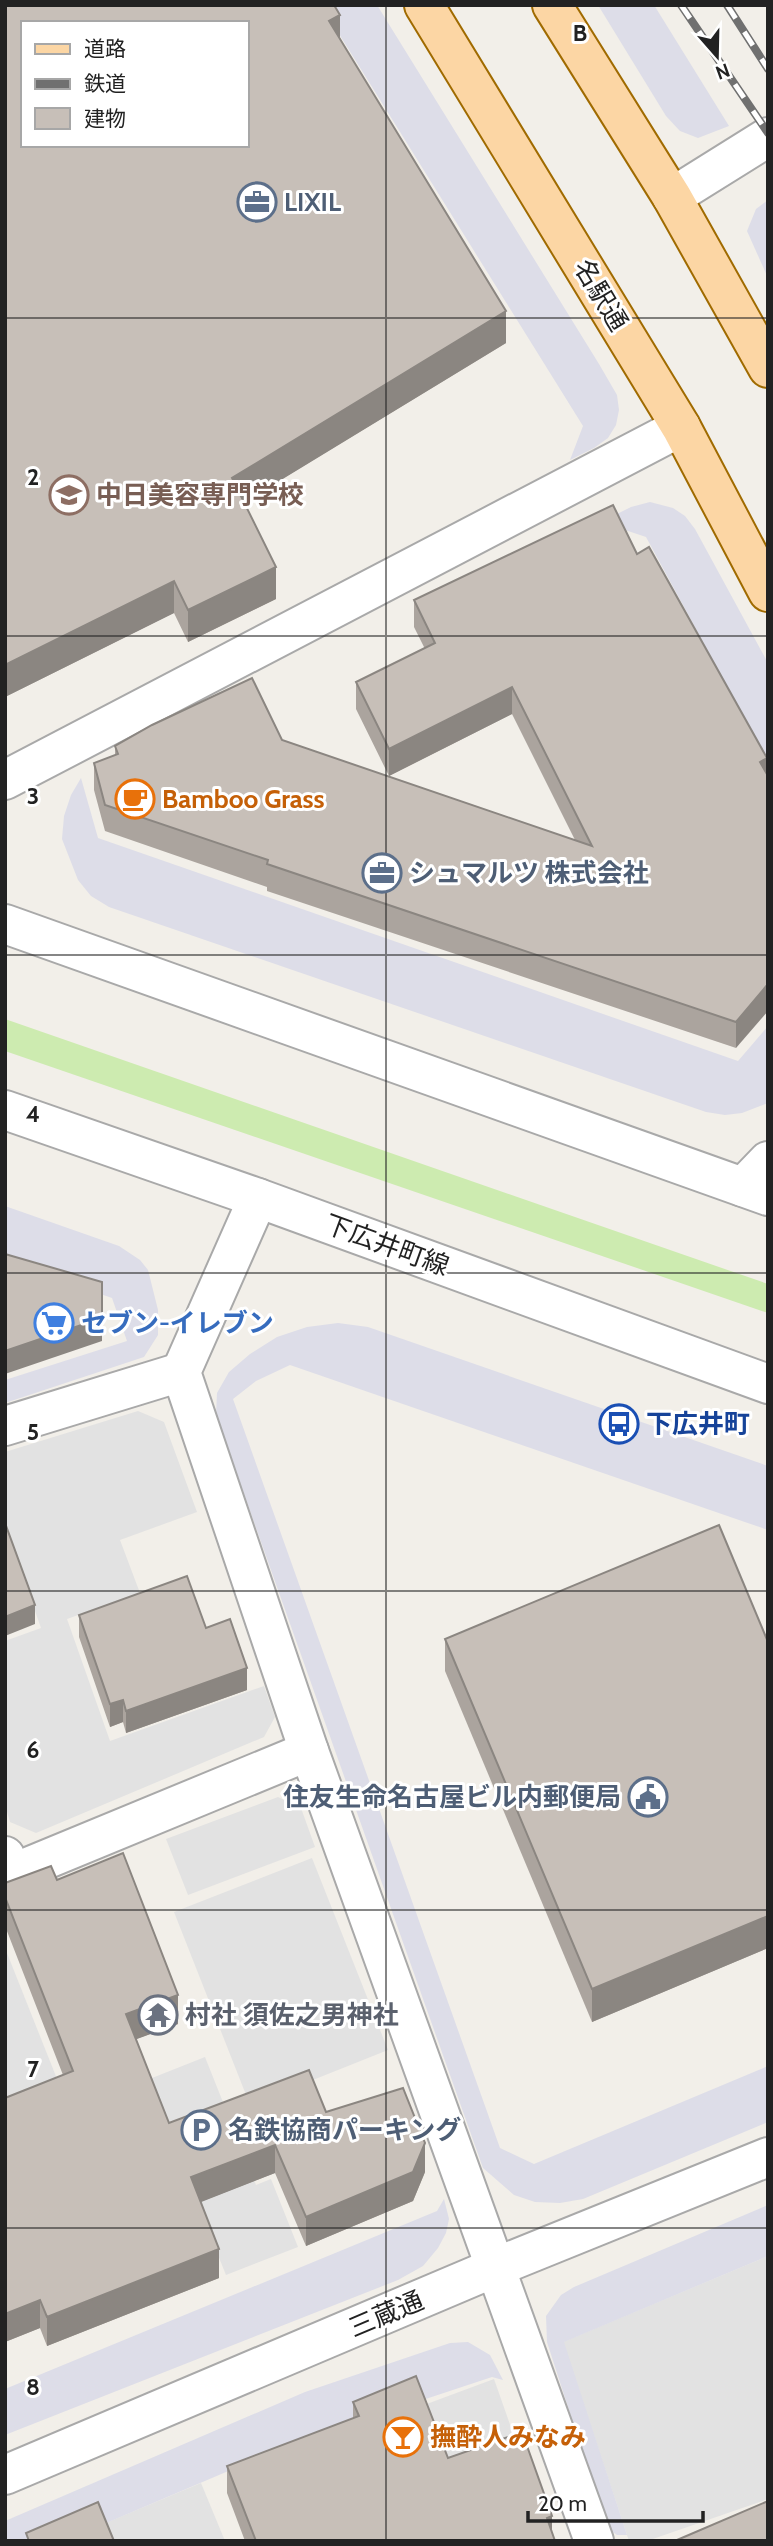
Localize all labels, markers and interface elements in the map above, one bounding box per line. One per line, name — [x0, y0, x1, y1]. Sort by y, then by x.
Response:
text: B — [573, 19, 587, 47]
legend — [21, 21, 248, 147]
north arrow — [682, 21, 752, 91]
text: 道路 — [84, 36, 126, 61]
text: N — [712, 58, 733, 85]
text: 鉄道 — [84, 71, 126, 96]
text: 建物 — [84, 106, 126, 131]
office icon: LIXIL — [236, 181, 278, 223]
place label: LIXIL — [284, 186, 341, 218]
street label: 名駅通 — [567, 253, 635, 337]
text: 2 — [27, 463, 39, 491]
school or university icon: 中日美容専門学校 — [48, 474, 90, 516]
place label: 中日美容専門学校 — [96, 479, 304, 511]
cafe icon: Bamboo Grass — [114, 778, 156, 820]
text: 3 — [27, 782, 39, 810]
place label: Bamboo Grass — [162, 783, 325, 815]
office icon: シュマルツ 株式会社 — [361, 852, 403, 894]
place label: シュマルツ 株式会社 — [409, 857, 649, 889]
text: 4 — [26, 1100, 40, 1128]
street label: 下広井町線 — [320, 1208, 454, 1282]
supermarket icon: セブン-イレブン — [33, 1302, 75, 1344]
place label: セブン-イレブン — [81, 1307, 274, 1339]
bus stop icon: 下広井町 — [598, 1403, 640, 1445]
place label: 下広井町 — [646, 1408, 750, 1440]
text: 5 — [27, 1418, 39, 1446]
text: 6 — [27, 1736, 39, 1764]
public building icon: 住友生命名古屋ビル内郵便局 — [627, 1776, 669, 1818]
place label: 住友生命名古屋ビル内郵便局 — [283, 1781, 621, 1813]
temple icon: 村社 須佐之男神社 — [137, 1994, 179, 2036]
place label: 村社 須佐之男神社 — [185, 1999, 399, 2031]
text: 7 — [27, 2055, 39, 2083]
parking icon: 名鉄協商パーキング — [180, 2109, 222, 2151]
place label: 名鉄協商パーキング — [228, 2114, 461, 2146]
street label: 三蔵通 — [344, 2284, 428, 2344]
text: 8 — [26, 2373, 40, 2401]
bar icon: 撫酔人みなみ — [382, 2416, 424, 2458]
place label: 撫酔人みなみ — [430, 2421, 586, 2453]
scale bar — [528, 2480, 703, 2524]
text: 20 m — [538, 2491, 587, 2516]

